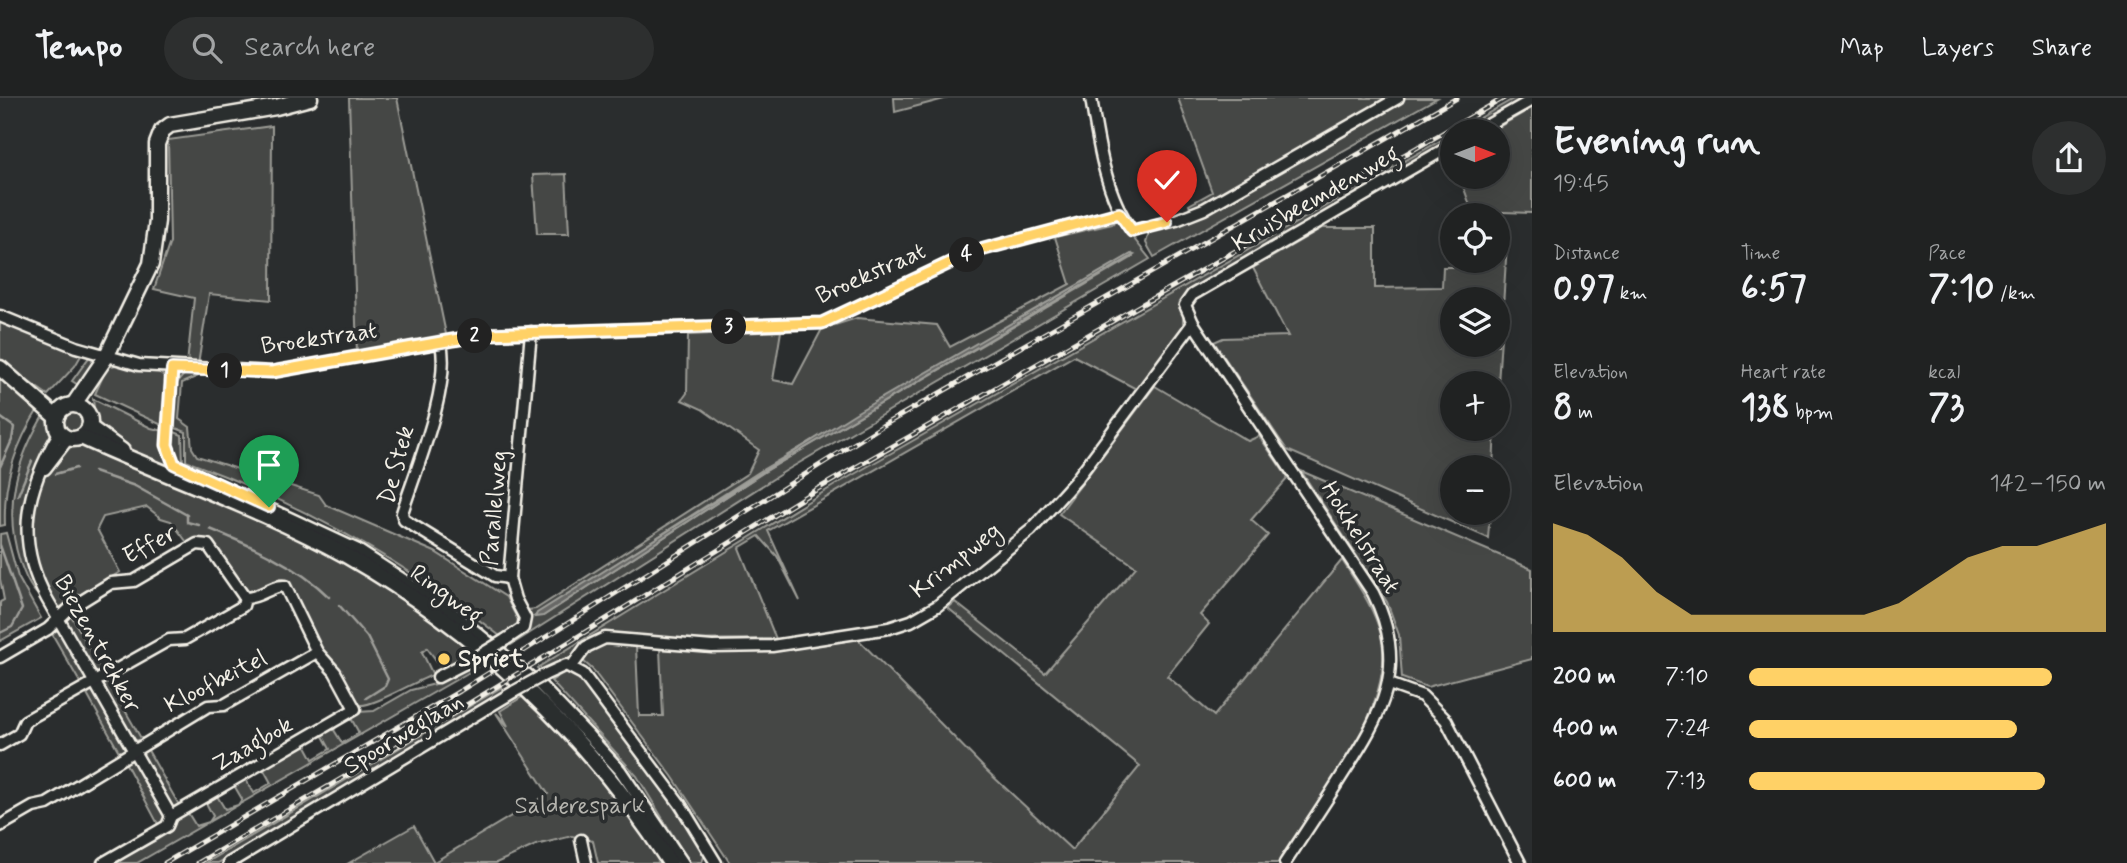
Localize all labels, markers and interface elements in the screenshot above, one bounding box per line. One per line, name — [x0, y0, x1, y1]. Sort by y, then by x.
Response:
search box — [164, 17, 654, 80]
text: Tempo — [35, 26, 122, 70]
icon: search — [188, 29, 226, 67]
text: Search here — [244, 31, 375, 65]
text: Map — [1840, 33, 1884, 64]
text: Layers — [1922, 33, 1994, 64]
text: Share — [2032, 33, 2092, 64]
text: Evening run — [1553, 118, 1760, 167]
north arrow — [1440, 119, 1510, 189]
map controls — [1440, 119, 1510, 525]
button: share — [2032, 121, 2106, 195]
street label: Kruisbeemdenweg — [1227, 138, 1407, 262]
pin — [1137, 150, 1197, 222]
icon: check — [1148, 161, 1186, 199]
text: 19:45 — [1553, 169, 1609, 199]
button: locate — [1440, 203, 1510, 273]
street label: Broekstraat — [811, 236, 931, 312]
pin: 4 — [950, 238, 984, 272]
text: Distance — [1553, 241, 1620, 266]
text: Time — [1741, 241, 1780, 266]
text: Pace — [1928, 241, 1966, 266]
text: 4 — [961, 242, 972, 267]
text: 0.97 — [1553, 266, 1615, 312]
text: 6:57 — [1741, 266, 1807, 312]
text: 7:10 — [1928, 266, 1995, 312]
text: km — [1615, 281, 1648, 306]
text: /km — [1995, 281, 2036, 306]
button: layers — [1440, 287, 1510, 357]
pin: 3 — [712, 310, 746, 344]
text: 3 — [724, 314, 733, 339]
street label: Broekstraat — [259, 316, 379, 362]
pin: 2 — [458, 318, 492, 354]
text: 2 — [470, 323, 479, 348]
pin: 1 — [208, 354, 243, 388]
text: 1 — [220, 358, 229, 383]
text: Elevation — [1553, 360, 1628, 385]
text: Heart rate — [1741, 360, 1826, 385]
text: kcal — [1928, 360, 1960, 385]
button: + — [1440, 371, 1510, 441]
text: 8 — [1553, 385, 1573, 431]
text: 138 — [1741, 385, 1790, 431]
text: 73 — [1928, 385, 1964, 431]
text: m — [1573, 400, 1593, 425]
text: bpm — [1790, 400, 1833, 425]
street label: De Stek — [372, 422, 422, 508]
pin — [239, 435, 299, 507]
icon: arrive — [250, 446, 288, 484]
street label: Parallelweg — [475, 449, 515, 567]
button: − — [1440, 455, 1510, 525]
text: Elevation — [1553, 469, 1644, 499]
text: 142–150 m — [1989, 469, 2106, 499]
street label: Hokkelstraat — [1313, 476, 1407, 600]
street label: Krimpweg — [904, 516, 1009, 608]
street label: Effer — [118, 518, 183, 572]
street label: Ringweg — [401, 558, 489, 634]
street label: Biezentrekker — [46, 570, 148, 718]
street label: Kloofbeitel — [160, 643, 273, 721]
place label: Spriet — [458, 644, 524, 675]
marker: Spriet — [436, 651, 452, 667]
text: 200 m — [1553, 662, 1616, 692]
text: 7:10 — [1665, 662, 1709, 692]
street label: Spoorweglaan — [338, 686, 471, 784]
street label: Zaagbok — [207, 710, 300, 783]
text: 400 m — [1553, 714, 1618, 744]
text: 7:24 — [1665, 714, 1710, 744]
text: 600 m — [1553, 766, 1616, 796]
text: 7:13 — [1665, 766, 1705, 796]
park label: Salderespark — [514, 791, 646, 822]

